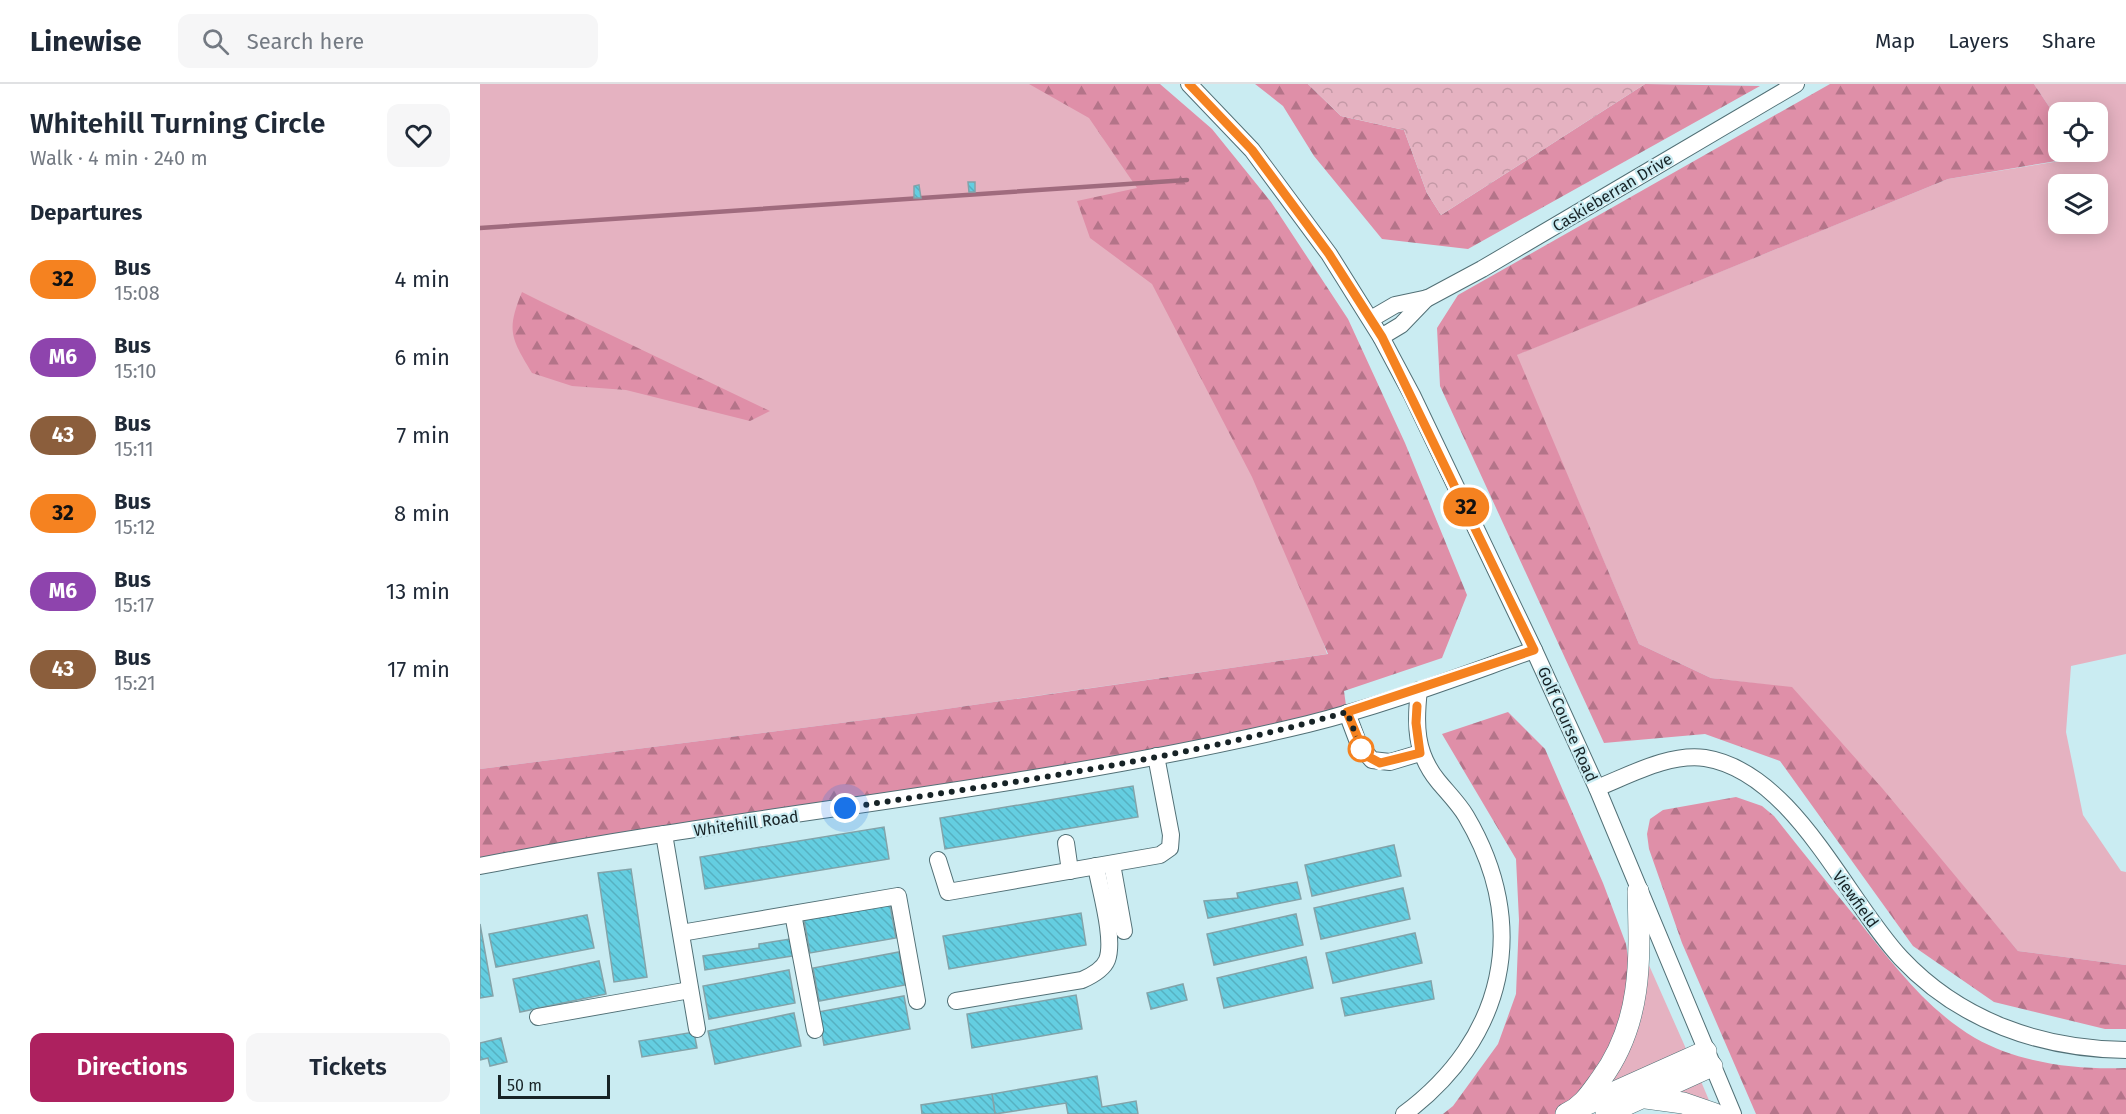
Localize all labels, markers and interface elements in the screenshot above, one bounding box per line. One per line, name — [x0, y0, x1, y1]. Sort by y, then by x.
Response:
search box — [178, 14, 598, 68]
text: Linewise — [30, 25, 142, 58]
icon: search — [199, 25, 232, 58]
text: Search here — [247, 28, 364, 55]
text: Map — [1875, 28, 1915, 54]
text: Layers — [1948, 28, 2009, 54]
text: Share — [2042, 28, 2096, 54]
map controls — [2048, 102, 2108, 234]
button: locate — [2048, 102, 2108, 162]
button: heart — [387, 104, 450, 167]
text: Whitehill Turning Circle — [30, 107, 325, 140]
text: Walk · 4 min · 240 m — [30, 146, 208, 170]
street label: Caskieberran Drive — [1549, 149, 1675, 236]
button: layers — [2048, 174, 2108, 234]
text: Departures — [30, 199, 142, 226]
text: Bus — [114, 254, 151, 281]
text: 32 — [52, 266, 74, 292]
text: 4 min — [395, 266, 450, 293]
text: 15:08 — [114, 281, 160, 305]
text: Bus — [114, 332, 151, 359]
text: M6 — [49, 344, 77, 370]
text: 6 min — [394, 344, 450, 371]
text: 15:10 — [114, 359, 157, 383]
text: Bus — [114, 410, 151, 437]
text: 43 — [52, 422, 74, 448]
text: 7 min — [396, 422, 450, 449]
text: 15:11 — [114, 437, 154, 461]
text: Bus — [114, 488, 151, 515]
line badge: 32 — [1439, 488, 1493, 526]
text: 32 — [1455, 494, 1477, 520]
text: 32 — [52, 500, 74, 526]
text: 8 min — [394, 500, 450, 527]
text: 15:12 — [114, 515, 155, 539]
text: Bus — [114, 566, 151, 593]
text: M6 — [49, 578, 77, 604]
text: 13 min — [386, 578, 450, 605]
text: 15:17 — [114, 593, 154, 617]
text: Bus — [114, 644, 151, 671]
text: 43 — [52, 656, 74, 682]
text: 17 min — [387, 656, 450, 683]
street label: Golf Course Road — [1534, 664, 1601, 785]
text: 15:21 — [114, 671, 156, 695]
unlabelled marker — [1348, 736, 1374, 762]
your location — [830, 793, 860, 823]
street label: Whitehill Road — [692, 807, 800, 840]
street label: Viewfield — [1829, 867, 1883, 931]
button: Directions — [30, 1033, 234, 1102]
button: Tickets — [246, 1033, 450, 1102]
scale bar — [498, 1072, 610, 1100]
text: 50 m — [507, 1076, 542, 1095]

